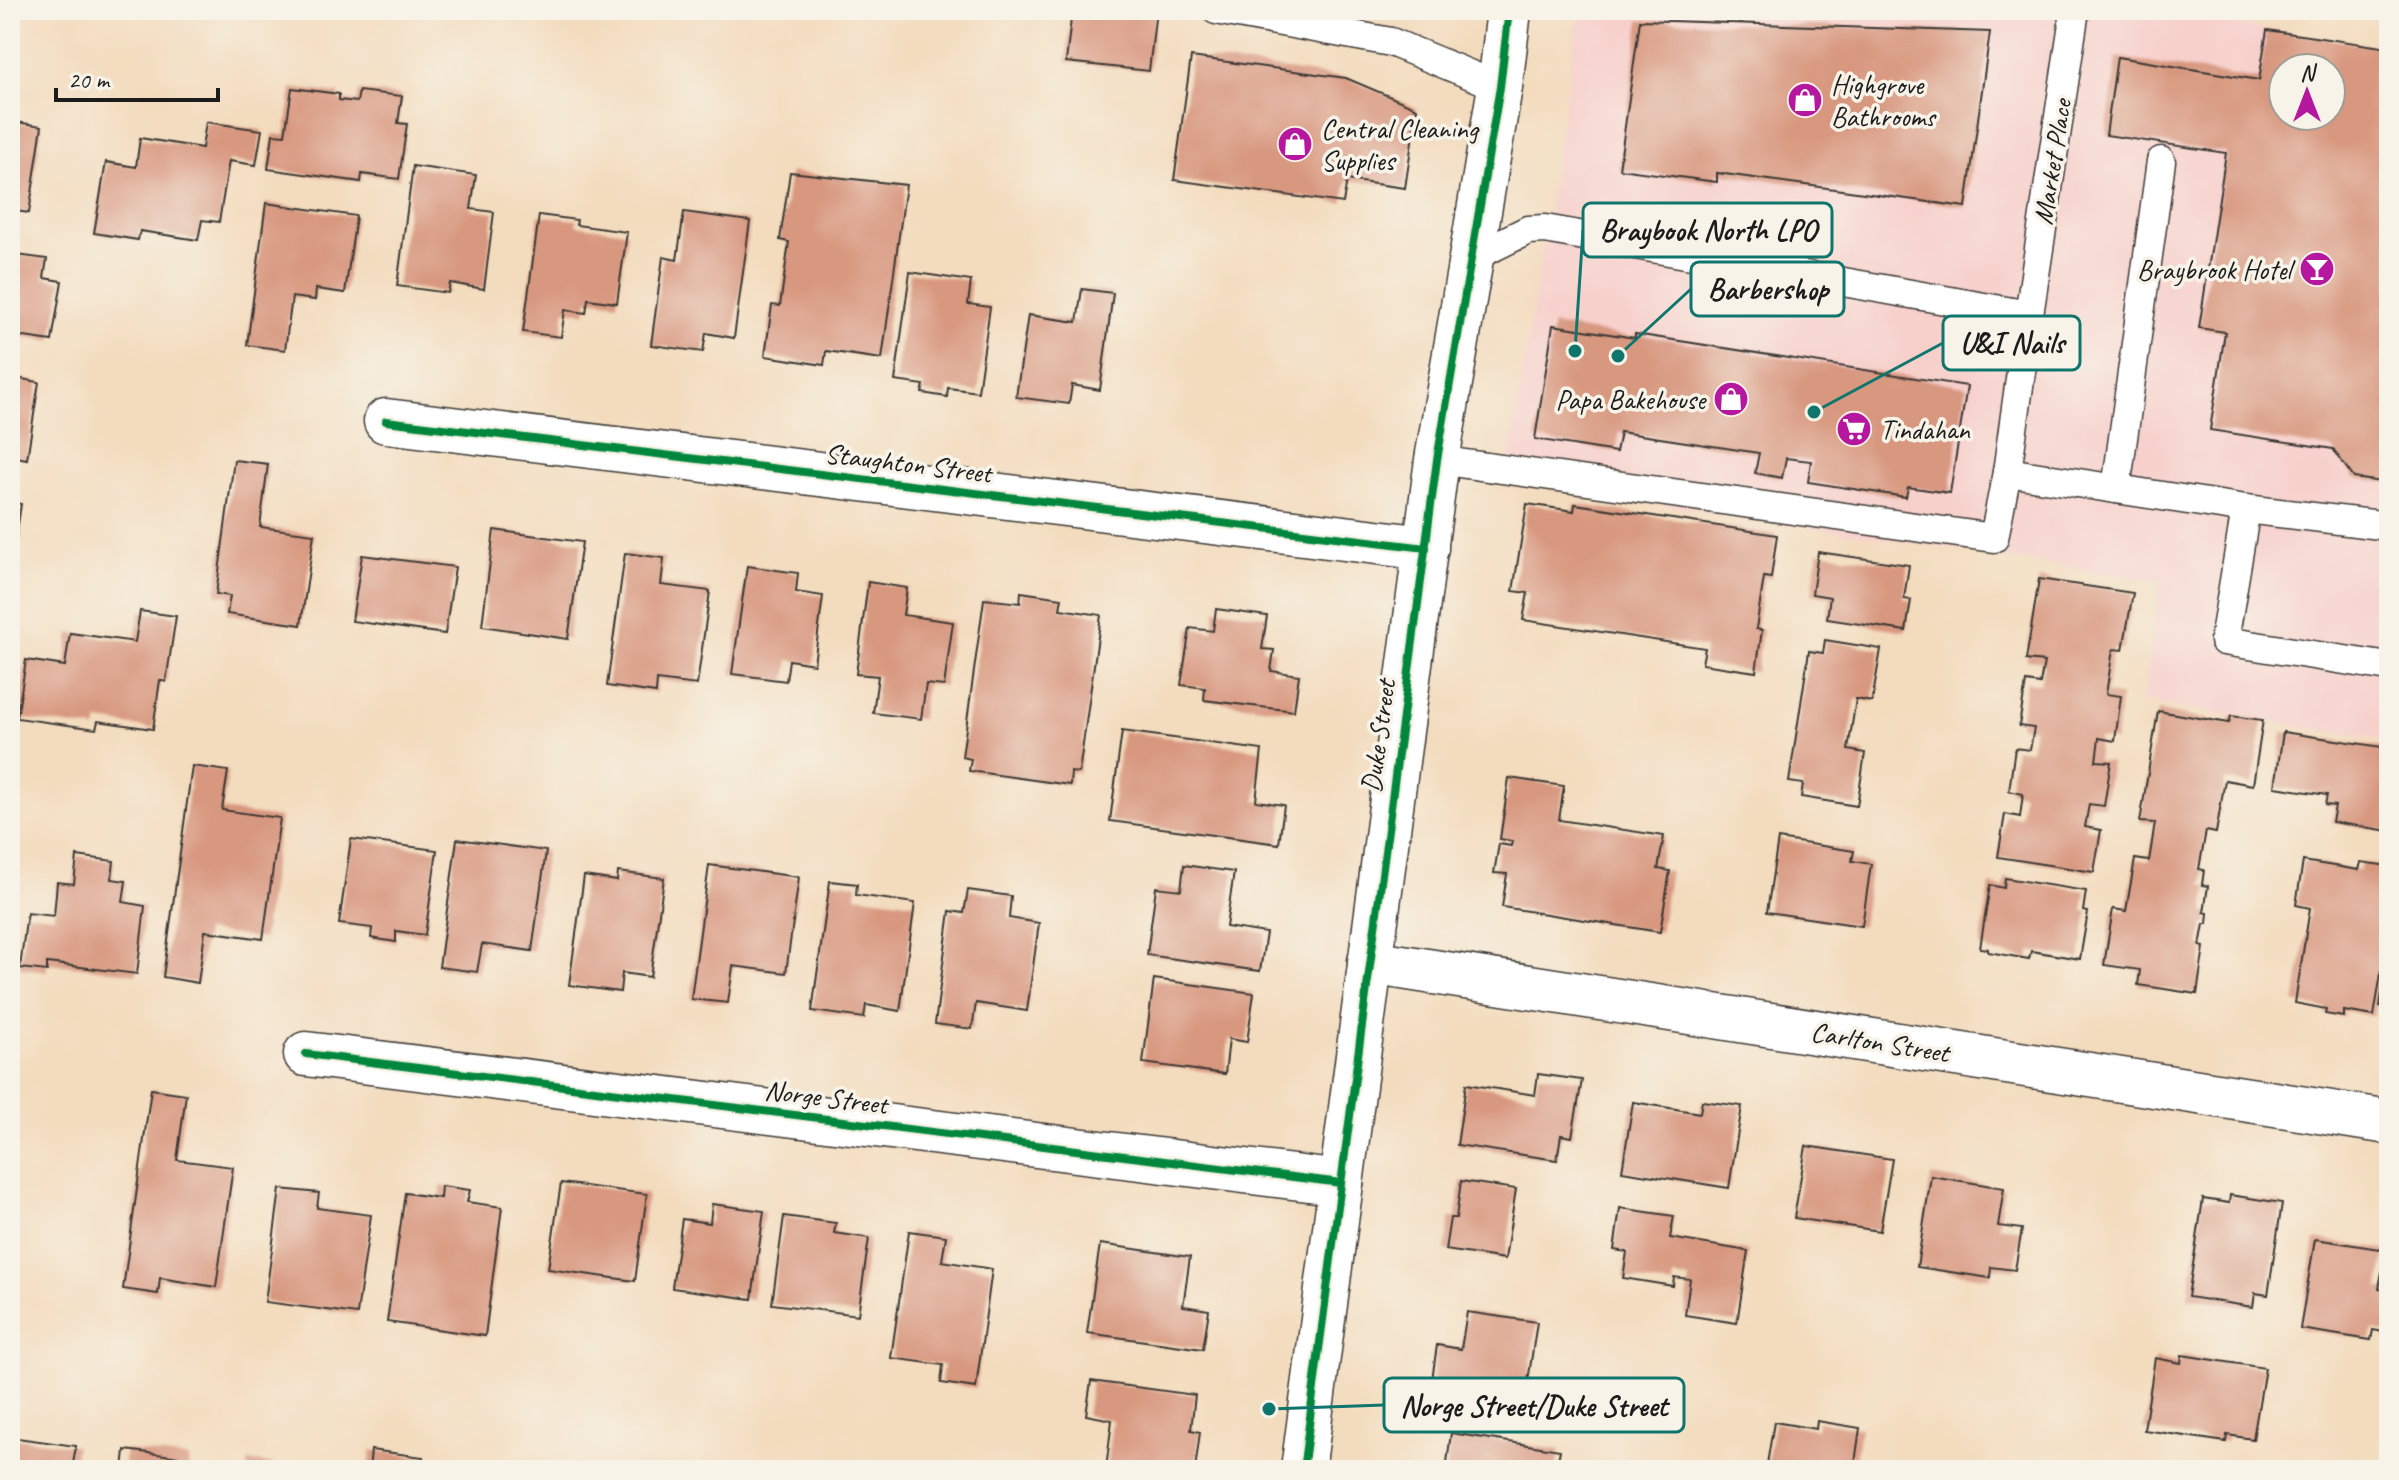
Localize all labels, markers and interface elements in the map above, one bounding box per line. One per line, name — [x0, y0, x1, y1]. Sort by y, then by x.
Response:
scale bar — [56, 52, 218, 102]
north arrow — [2267, 52, 2347, 132]
text: N — [2300, 59, 2317, 87]
text: 20 m — [68, 65, 111, 95]
place label: Highgrove Bathrooms — [1831, 67, 1937, 134]
shop icon: Highgrove Bathrooms — [1786, 81, 1824, 119]
street label: Market Place — [2025, 95, 2079, 227]
place label: Central Cleaning Supplies — [1321, 111, 1480, 178]
shop icon: Central Cleaning Supplies — [1276, 125, 1314, 163]
callout: Braybook North LPO — [1583, 203, 1832, 257]
text: Braybook North LPO — [1600, 211, 1820, 250]
bar icon: Braybrook Hotel — [2298, 250, 2336, 288]
place label: Braybrook Hotel — [2137, 252, 2296, 287]
callout: Barbershop — [1691, 262, 1844, 316]
text: Barbershop — [1708, 270, 1831, 308]
callout: U&I Nails — [1943, 316, 2080, 370]
text: U&I Nails — [1960, 324, 2068, 362]
shop icon: Papa Bakehouse — [1712, 380, 1750, 418]
place label: Papa Bakehouse — [1556, 382, 1707, 417]
supermarket icon: Tindahan — [1835, 410, 1873, 448]
place label: Tindahan — [1880, 412, 1971, 447]
street label: Staughton Street — [823, 435, 996, 491]
street label: Duke Street — [1353, 675, 1404, 795]
street label: Carlton Street — [1809, 1014, 1954, 1071]
street label: Norge Street — [763, 1072, 892, 1122]
callout: Norge Street/Duke Street — [1384, 1378, 1684, 1432]
text: Norge Street/Duke Street — [1401, 1387, 1671, 1425]

